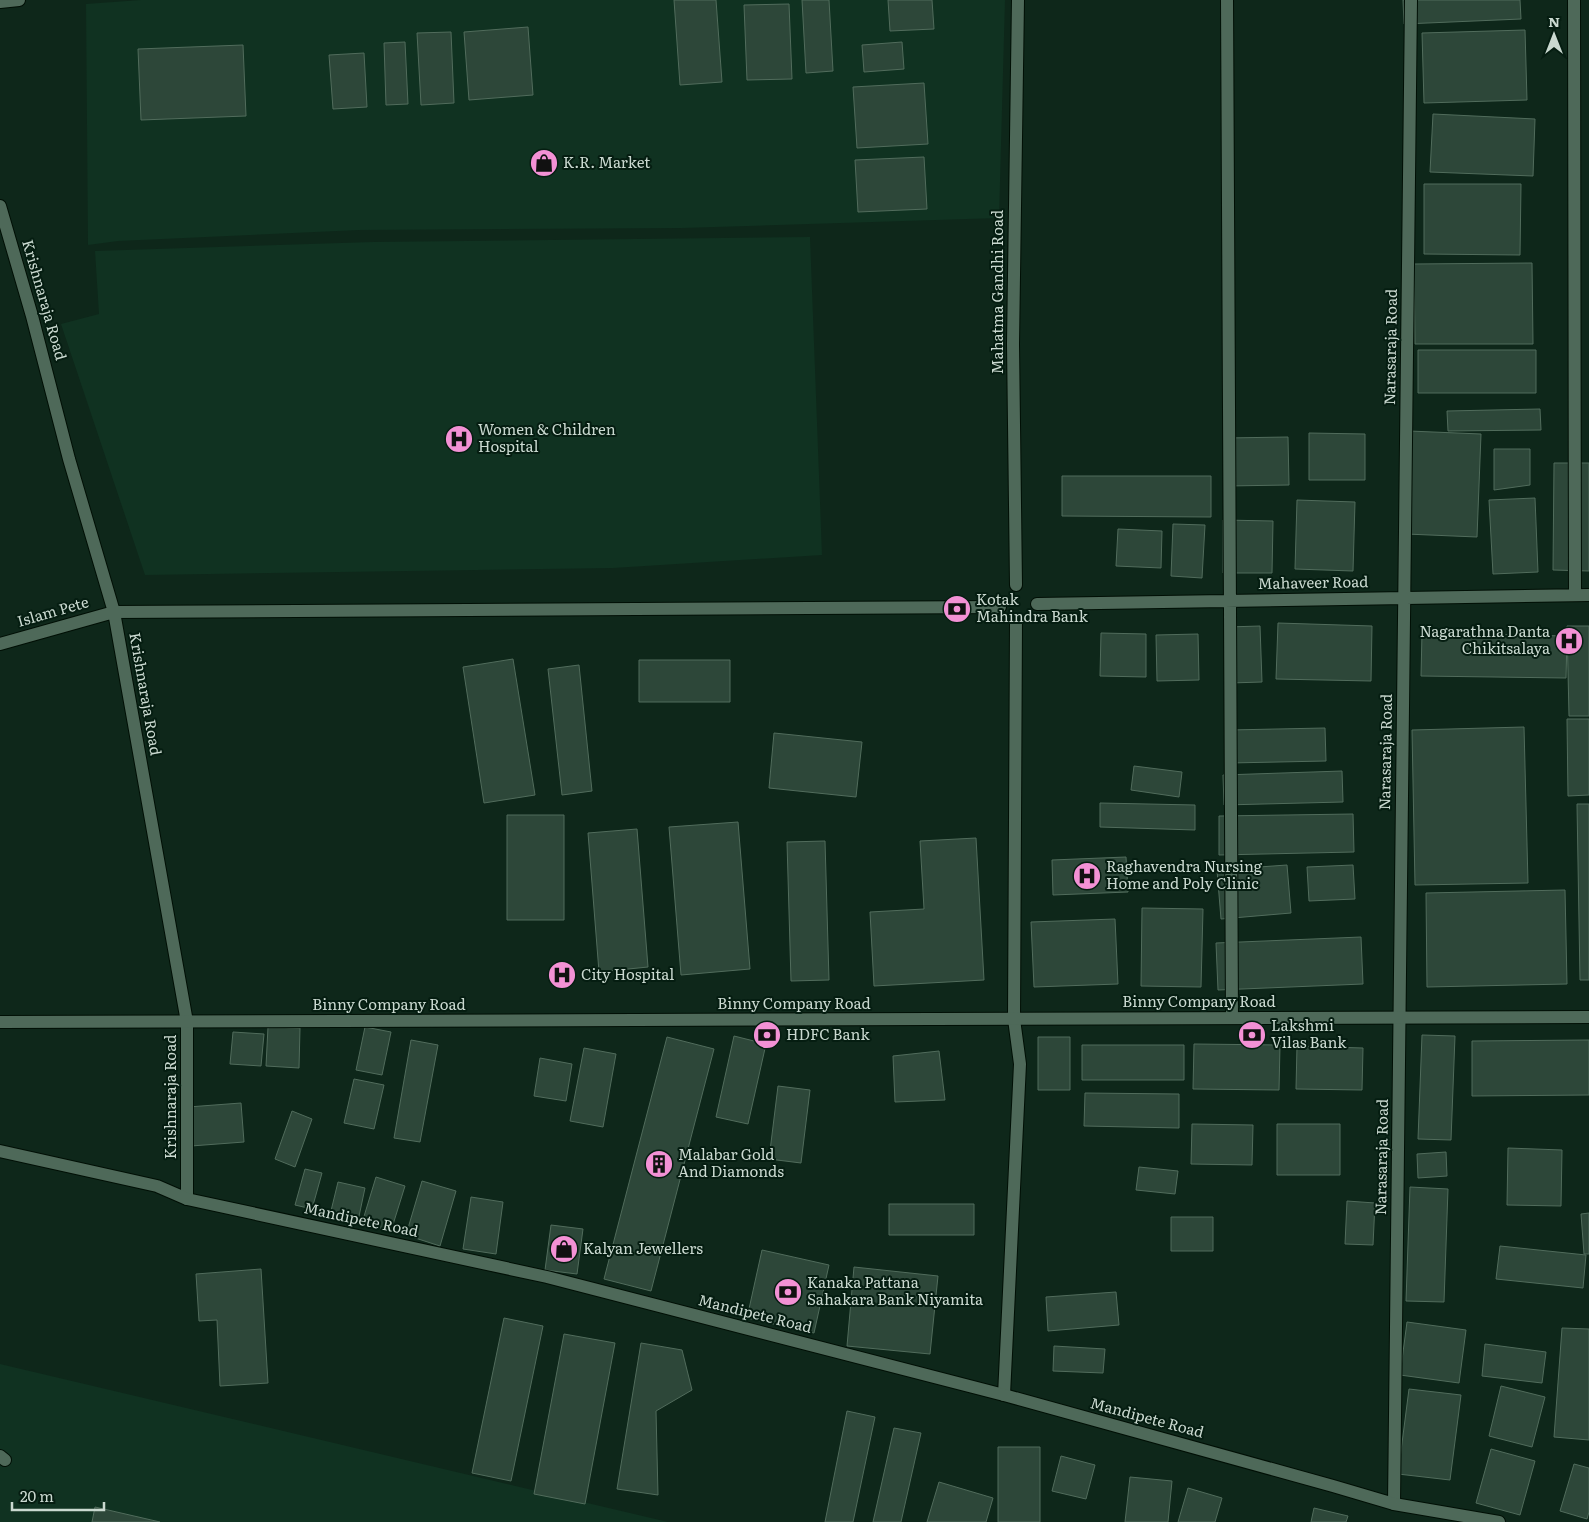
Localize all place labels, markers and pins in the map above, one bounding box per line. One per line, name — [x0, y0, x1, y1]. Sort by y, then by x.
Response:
shop icon: K.R. Market — [529, 148, 559, 178]
place label: K.R. Market — [563, 150, 650, 173]
place label: Women & Children Hospital — [478, 417, 616, 457]
hospital icon: Women & Children Hospital — [444, 424, 474, 454]
place label: Kotak Mahindra Bank — [976, 587, 1089, 627]
bank icon: Kotak Mahindra Bank — [942, 594, 972, 624]
place label: Nagarathna Danta Chikitsalaya — [1420, 619, 1551, 659]
hospital icon: Nagarathna Danta Chikitsalaya — [1554, 626, 1584, 656]
place label: Raghavendra Nursing Home and Poly Clinic — [1106, 854, 1263, 894]
hospital icon: Raghavendra Nursing Home and Poly Clinic — [1072, 861, 1102, 891]
hospital icon: City Hospital — [547, 960, 577, 990]
place label: City Hospital — [581, 962, 674, 985]
place label: Lakshmi Vilas Bank — [1271, 1013, 1347, 1053]
bank icon: HDFC Bank — [752, 1020, 782, 1050]
bank icon: Lakshmi Vilas Bank — [1237, 1020, 1267, 1050]
place label: HDFC Bank — [786, 1022, 870, 1045]
place label: Malabar Gold And Diamonds — [678, 1142, 784, 1182]
building icon: Malabar Gold And Diamonds — [644, 1149, 674, 1179]
shop icon: Kalyan Jewellers — [549, 1234, 579, 1264]
place label: Kalyan Jewellers — [583, 1236, 703, 1259]
place label: Kanaka Pattana Sahakara Bank Niyamita — [807, 1270, 984, 1310]
bank icon: Kanaka Pattana Sahakara Bank Niyamita — [773, 1277, 803, 1307]

